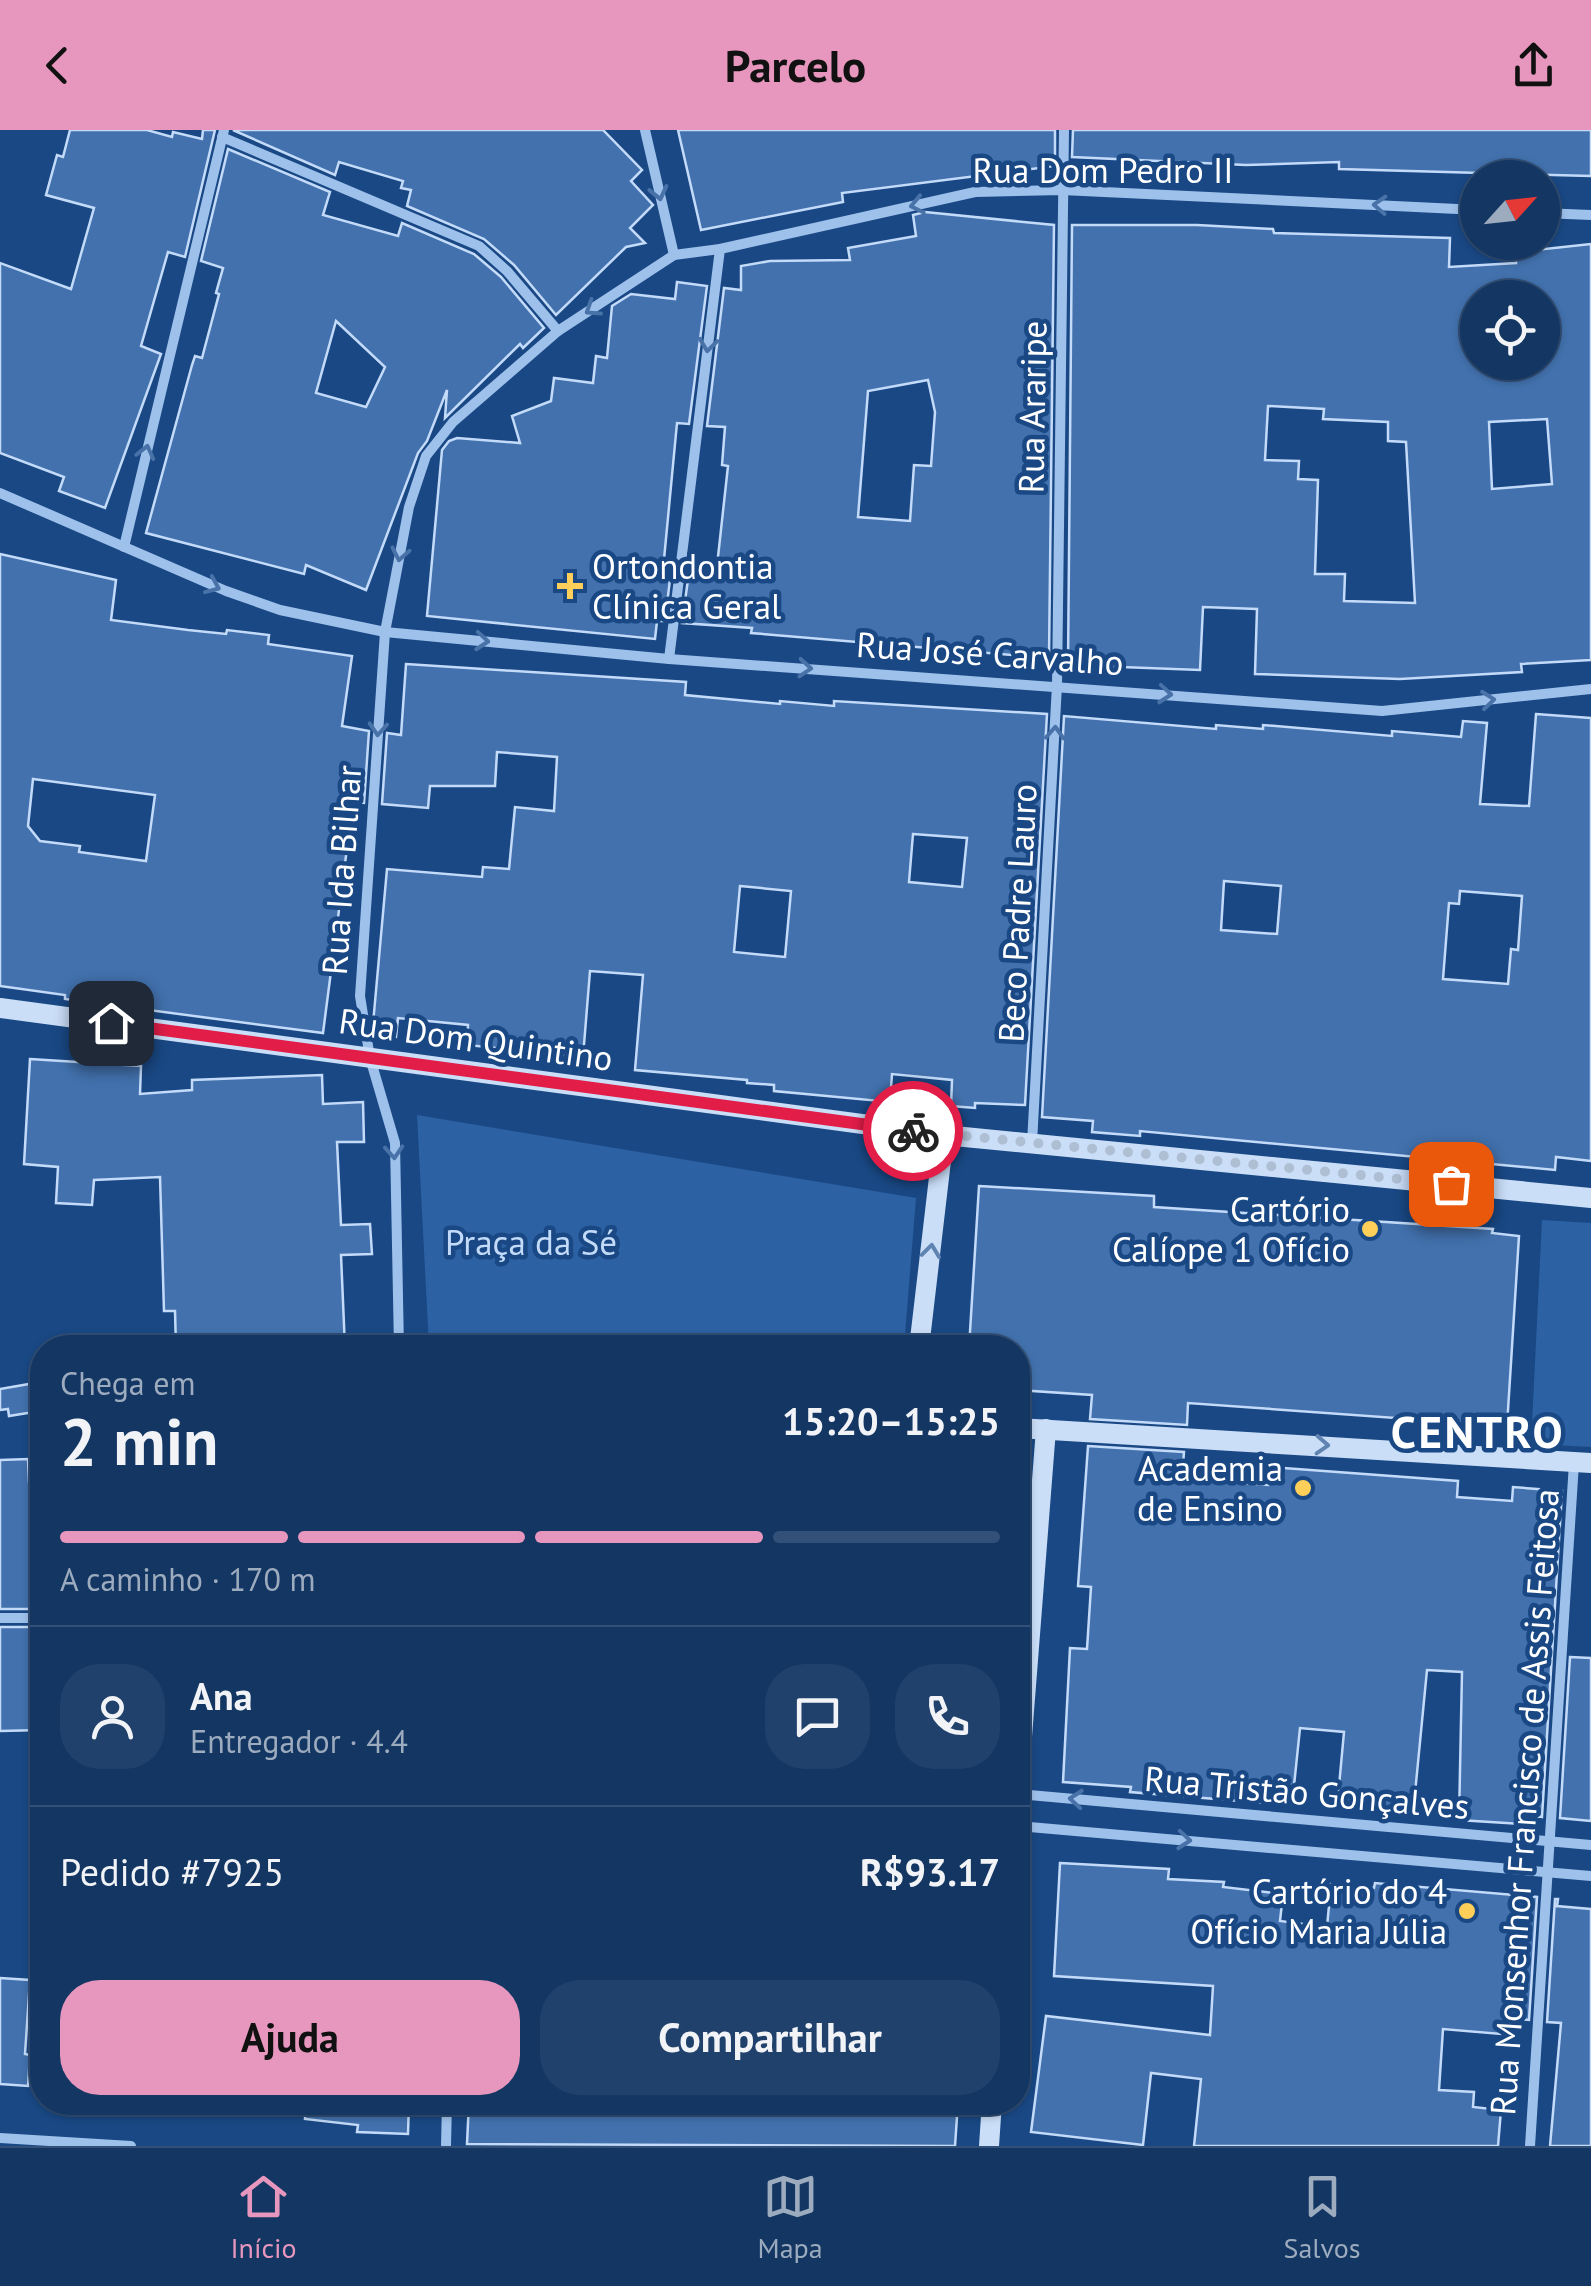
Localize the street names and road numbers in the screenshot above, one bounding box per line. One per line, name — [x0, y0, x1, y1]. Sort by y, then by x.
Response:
street label: Rua Dom Pedro II — [973, 147, 1233, 193]
street label: Rua Araripe — [1007, 320, 1057, 494]
street label: Rua José Carvalho — [855, 621, 1125, 685]
street label: Rua Ida Bilhar — [311, 763, 371, 976]
street label: Beco Padre Lauro — [987, 783, 1047, 1043]
street label: Rua Dom Quintino — [336, 997, 616, 1081]
street label: Rua Monsenhor Francisco de Assis Feitosa — [1479, 1487, 1569, 2117]
street label: Rua Tristão Gonçalves — [1143, 1755, 1471, 1829]

